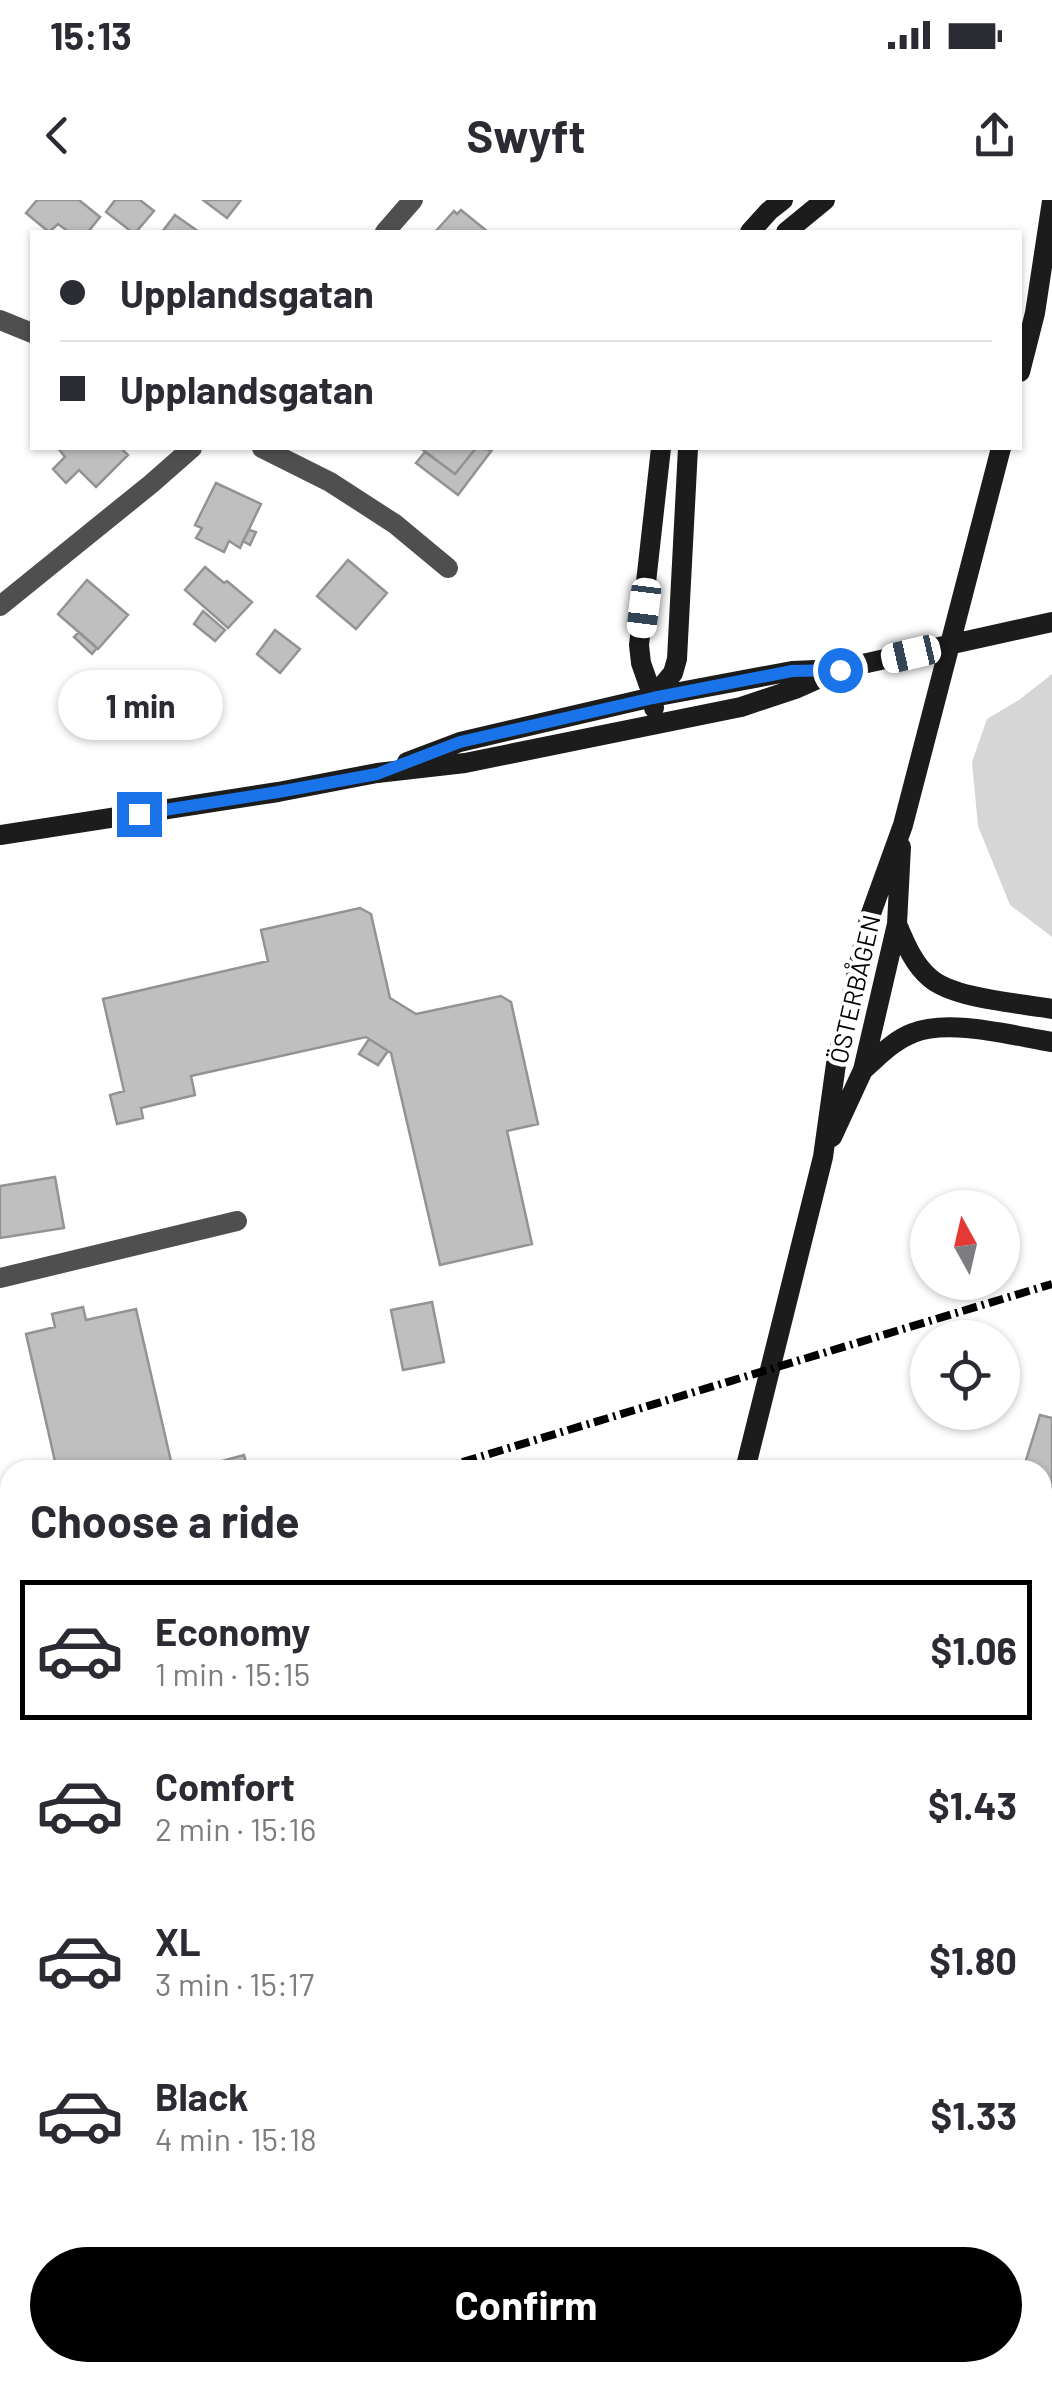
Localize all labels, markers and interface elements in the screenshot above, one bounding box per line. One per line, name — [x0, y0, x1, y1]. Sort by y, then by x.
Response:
text: 15:13 — [50, 12, 132, 58]
icon: back — [30, 108, 85, 163]
text: Swyft — [466, 108, 586, 162]
icon: share — [967, 108, 1022, 163]
text: Upplandsgatan — [120, 270, 374, 316]
text: Upplandsgatan — [120, 366, 374, 412]
car — [625, 576, 663, 640]
car — [878, 633, 944, 675]
route start — [818, 648, 863, 693]
callout: 1 min — [56, 669, 222, 739]
text: 1 min — [105, 686, 176, 724]
route end — [117, 792, 162, 837]
street label: ÖSTERBÅGEN — [822, 912, 886, 1066]
north arrow — [910, 1190, 1020, 1300]
map controls — [910, 1190, 1020, 1430]
button: locate — [910, 1320, 1020, 1430]
text: Choose a ride — [30, 1493, 300, 1547]
icon: car — [35, 1605, 125, 1695]
text: Economy — [155, 1608, 310, 1654]
text: $1.06 — [930, 1627, 1017, 1673]
text: 1 min · 15:15 — [155, 1654, 310, 1692]
icon: car — [35, 1760, 125, 1850]
text: Comfort — [155, 1763, 295, 1809]
text: $1.43 — [928, 1782, 1017, 1828]
text: 2 min · 15:16 — [155, 1809, 316, 1847]
icon: car — [35, 1915, 125, 2005]
text: XL — [155, 1918, 201, 1964]
text: $1.80 — [929, 1937, 1017, 1983]
text: 3 min · 15:17 — [155, 1964, 314, 2002]
icon: car — [35, 2070, 125, 2160]
text: Black — [155, 2073, 249, 2119]
text: $1.33 — [931, 2092, 1017, 2138]
text: 4 min · 15:18 — [155, 2119, 317, 2157]
button: Confirm — [30, 2247, 1022, 2362]

